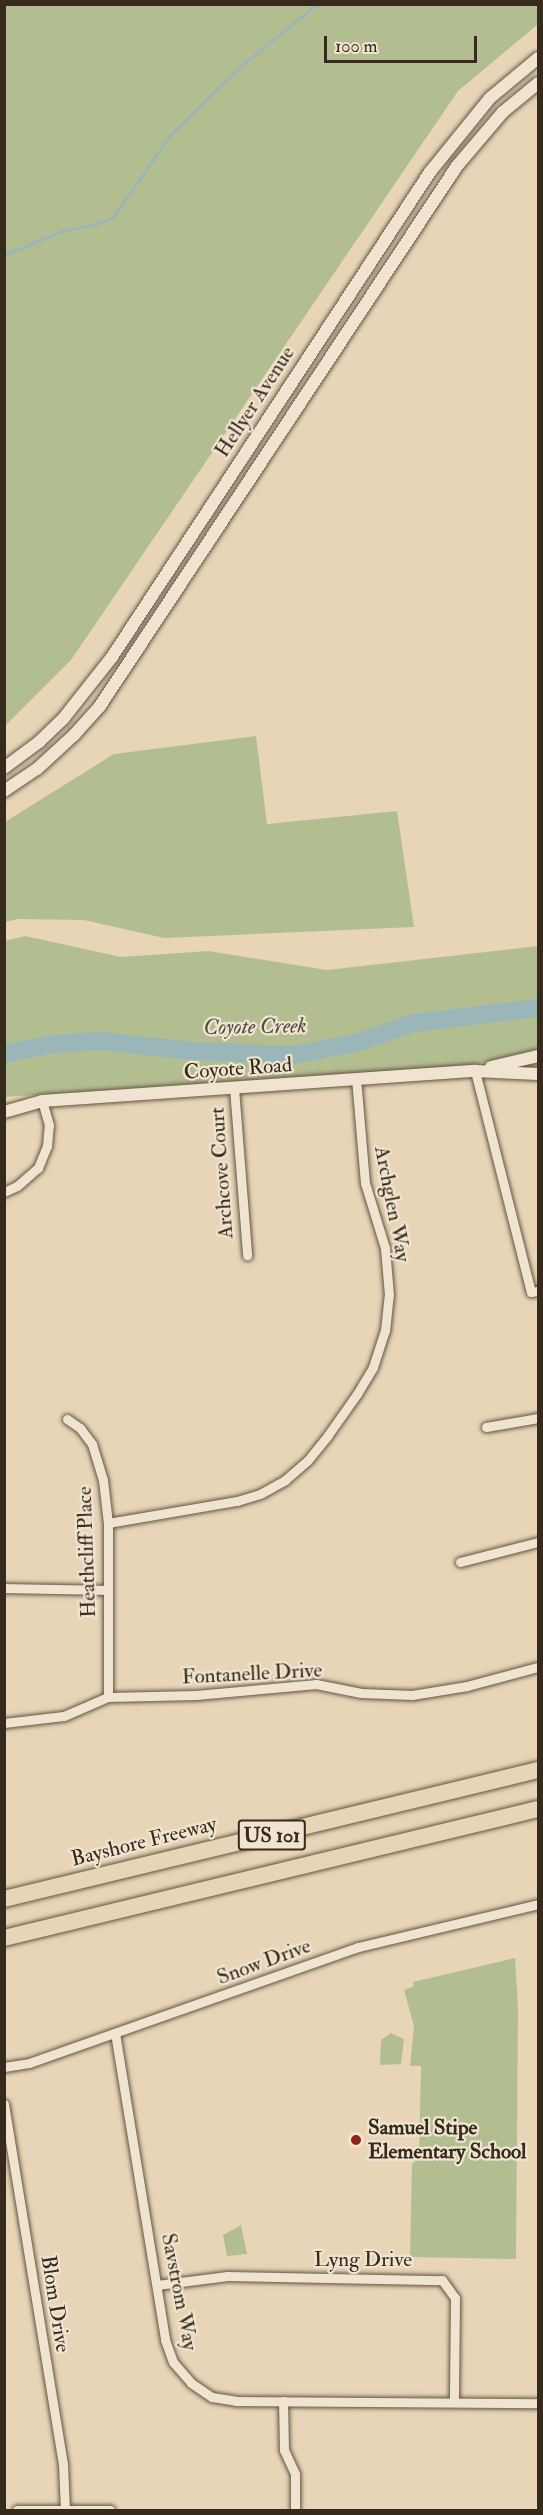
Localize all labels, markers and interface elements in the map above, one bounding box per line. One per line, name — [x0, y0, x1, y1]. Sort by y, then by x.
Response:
scale bar — [327, 24, 480, 62]
text: 100 m — [335, 35, 378, 58]
street label: Hellyer Avenue — [210, 342, 300, 462]
water label: Coyote Creek — [203, 1013, 307, 1041]
street label: Coyote Road — [183, 1053, 293, 1085]
street label: Archcove Court — [205, 1106, 239, 1240]
street label: Archglen Way — [368, 1144, 416, 1264]
street label: Heathcliff Place — [72, 1486, 102, 1618]
street label: Fontanelle Drive — [181, 1658, 323, 1690]
street label: Bayshore Freeway — [69, 1812, 219, 1872]
road number: US 101 — [238, 1818, 306, 1852]
street label: Snow Drive — [214, 1933, 314, 1991]
place label: Samuel Stipe Elementary School — [368, 2115, 526, 2165]
marker: Samuel Stipe Elementary School — [349, 2133, 363, 2147]
street label: Savstrom Way — [155, 2231, 203, 2353]
street label: Lyng Drive — [314, 2247, 412, 2273]
street label: Blom Drive — [35, 2254, 75, 2354]

